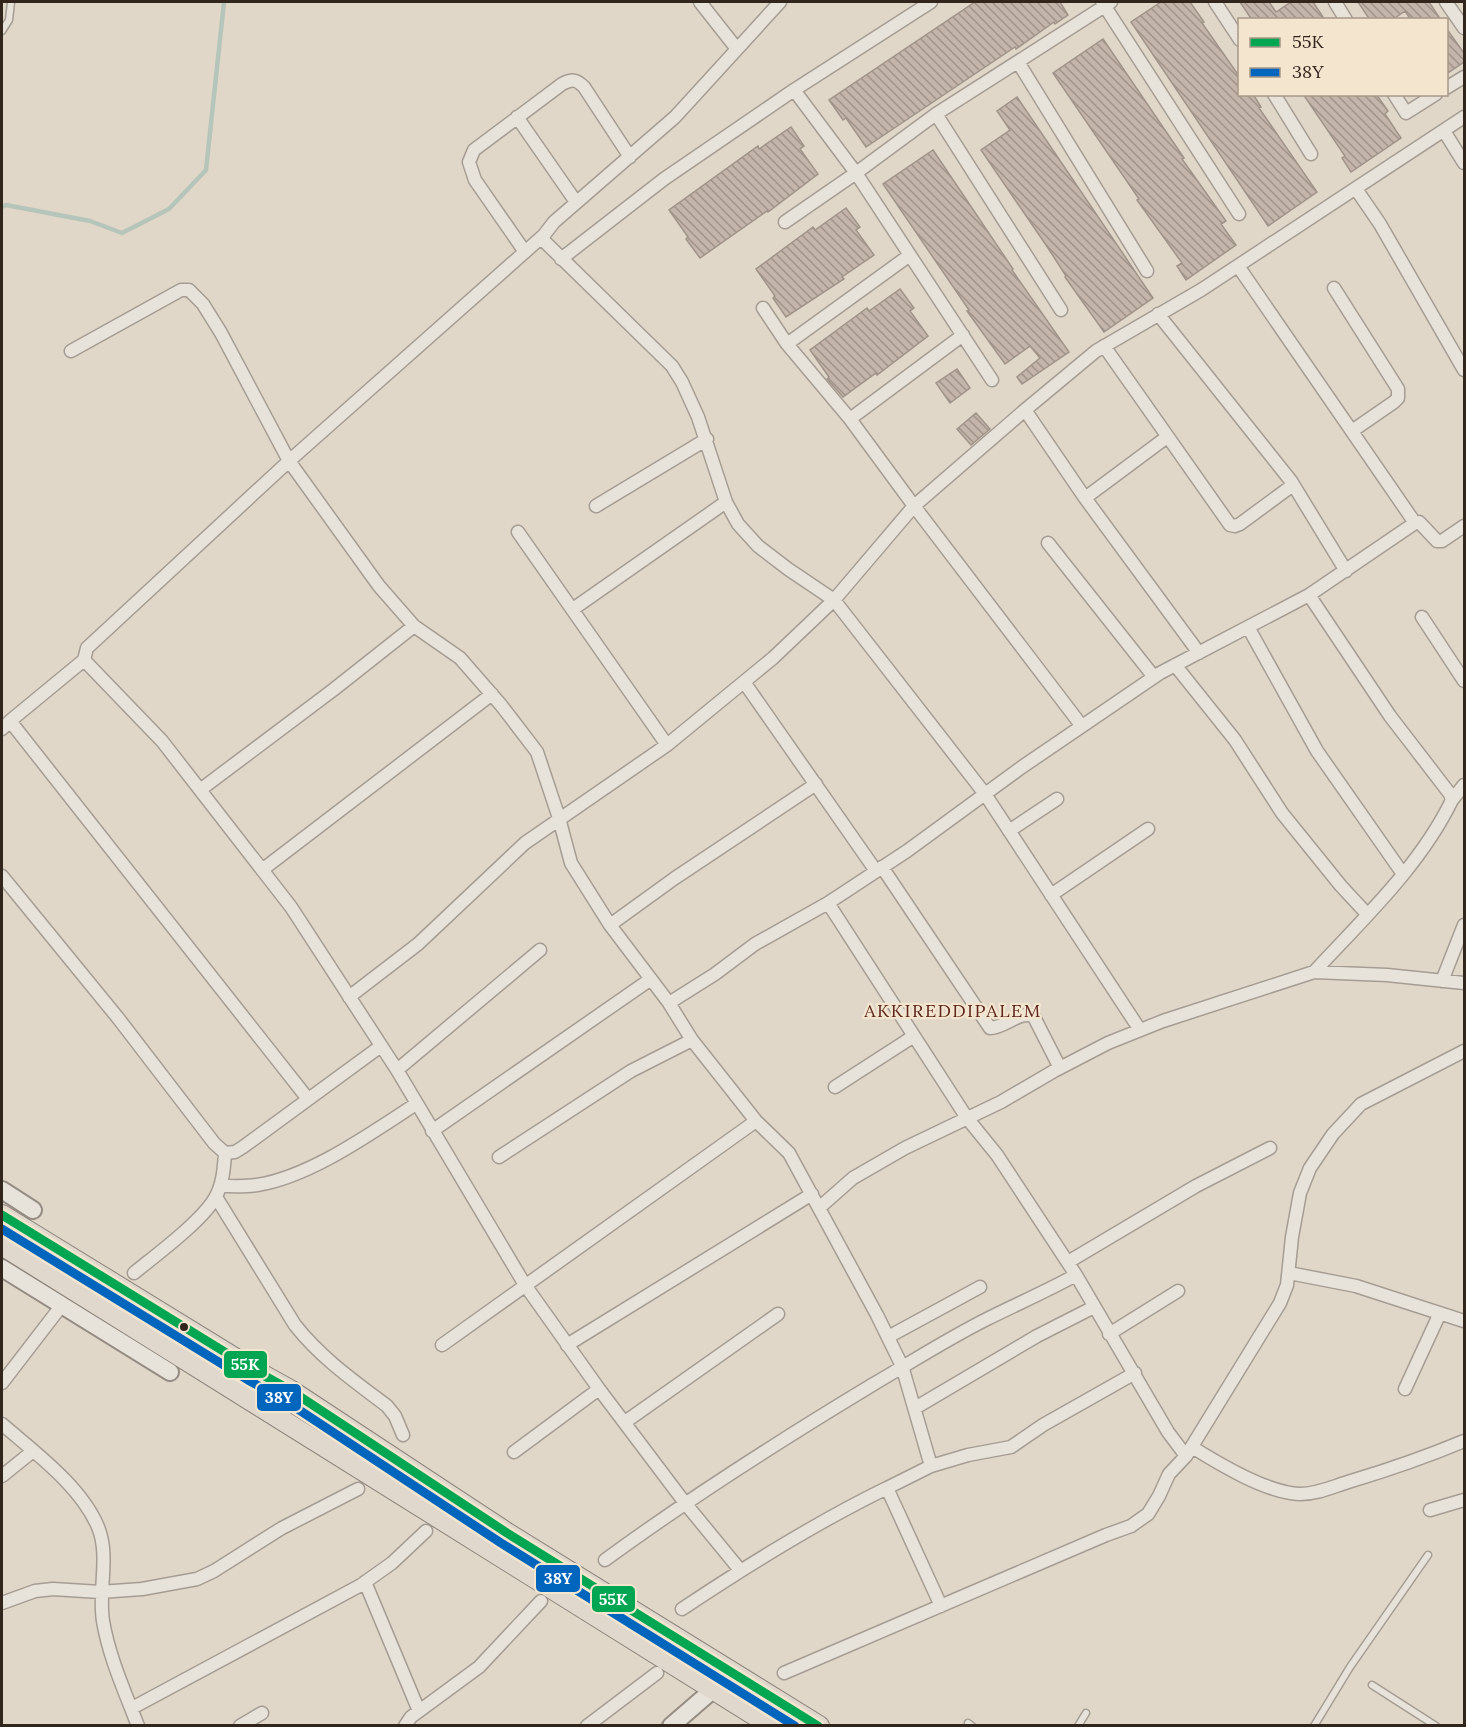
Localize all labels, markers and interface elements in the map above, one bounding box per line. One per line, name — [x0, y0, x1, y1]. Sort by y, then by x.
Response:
legend — [1238, 18, 1448, 96]
text: 55K — [1292, 30, 1325, 53]
text: 38Y — [1292, 60, 1324, 83]
district label: AKKIREDDIPALEM — [863, 999, 1042, 1022]
unlabelled marker — [178, 1321, 190, 1333]
line badge: 55K — [223, 1350, 268, 1379]
text: 55K — [231, 1354, 260, 1374]
line badge: 38Y — [256, 1383, 302, 1412]
text: 38Y — [265, 1387, 294, 1407]
line badge: 38Y — [535, 1564, 581, 1593]
text: 38Y — [544, 1568, 573, 1588]
line badge: 55K — [591, 1585, 636, 1613]
text: 55K — [599, 1589, 628, 1609]

